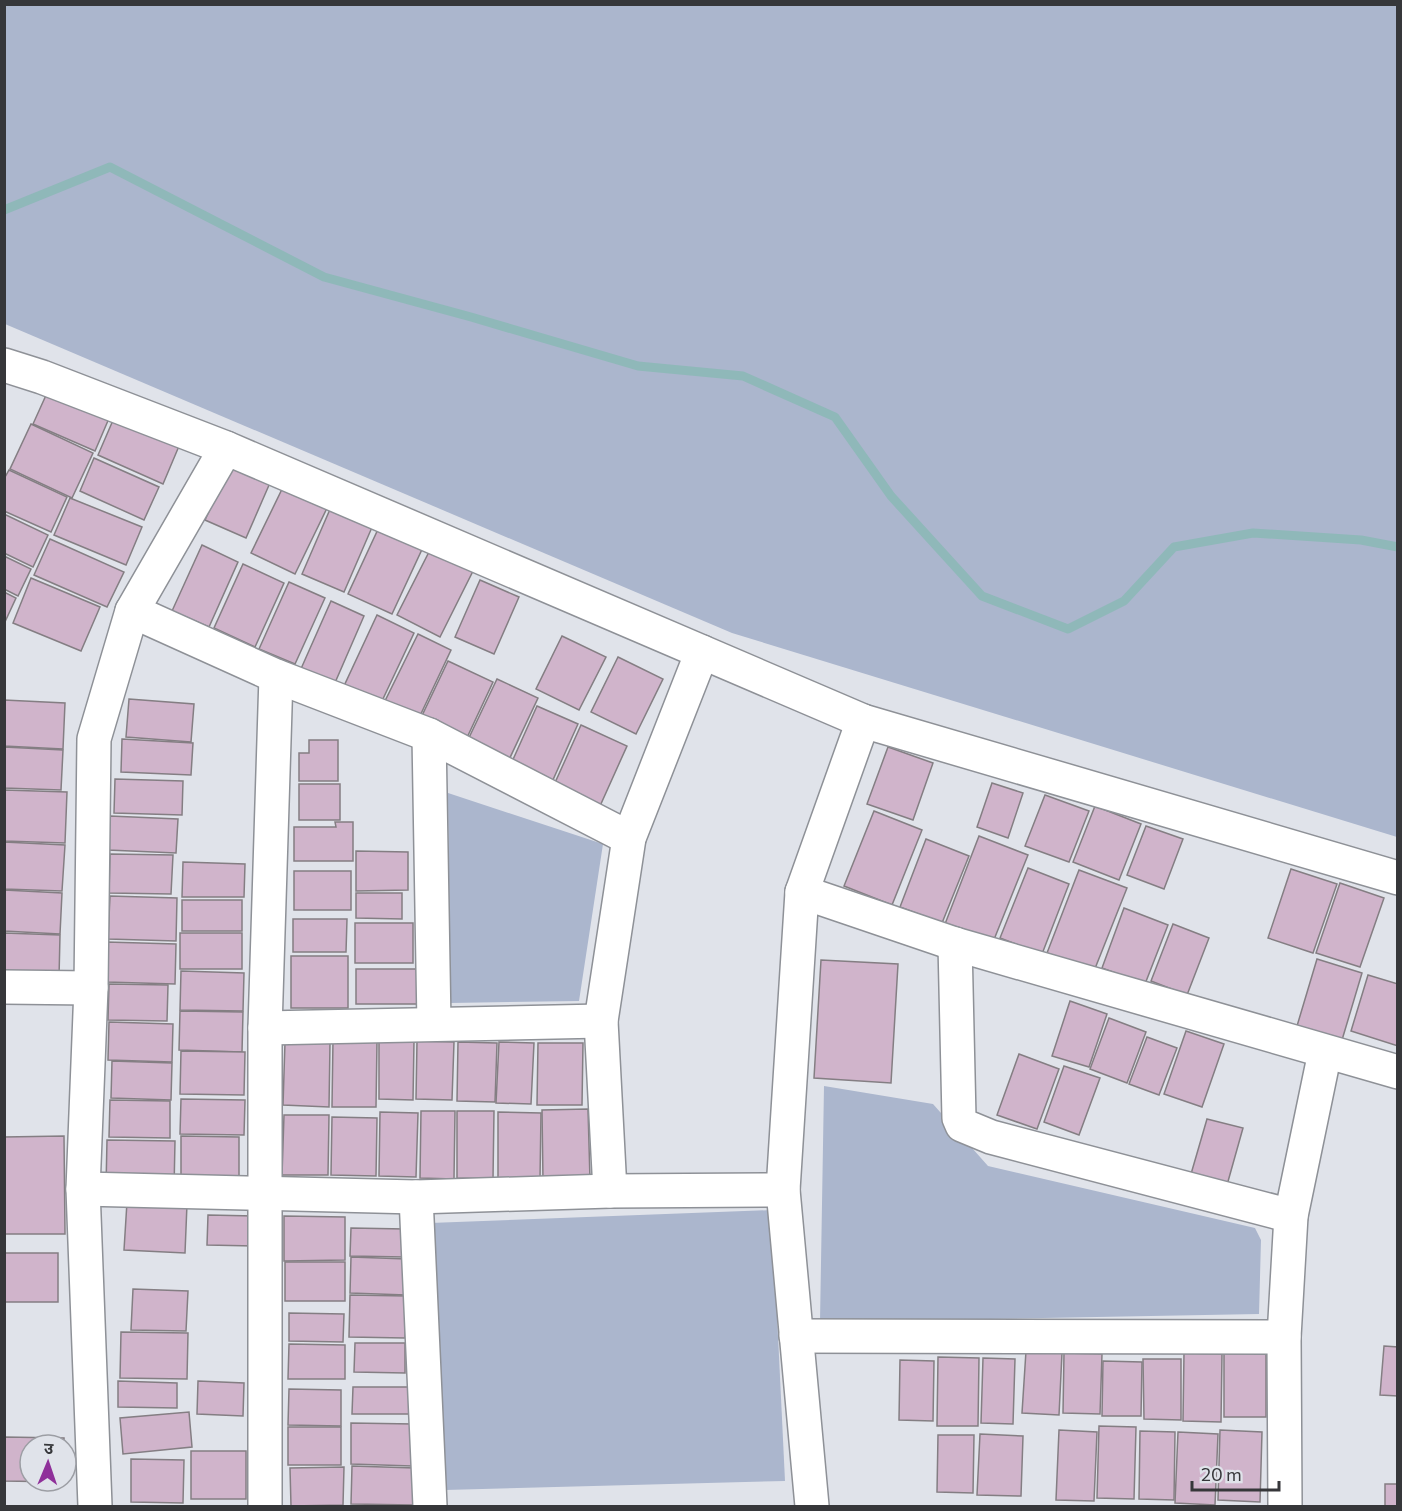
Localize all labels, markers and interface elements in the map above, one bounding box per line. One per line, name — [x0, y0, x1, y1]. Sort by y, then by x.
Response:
north arrow — [18, 1433, 78, 1493]
text: उ — [44, 1438, 54, 1457]
scale bar — [1192, 1454, 1279, 1492]
text: 20 m — [1201, 1463, 1242, 1485]

